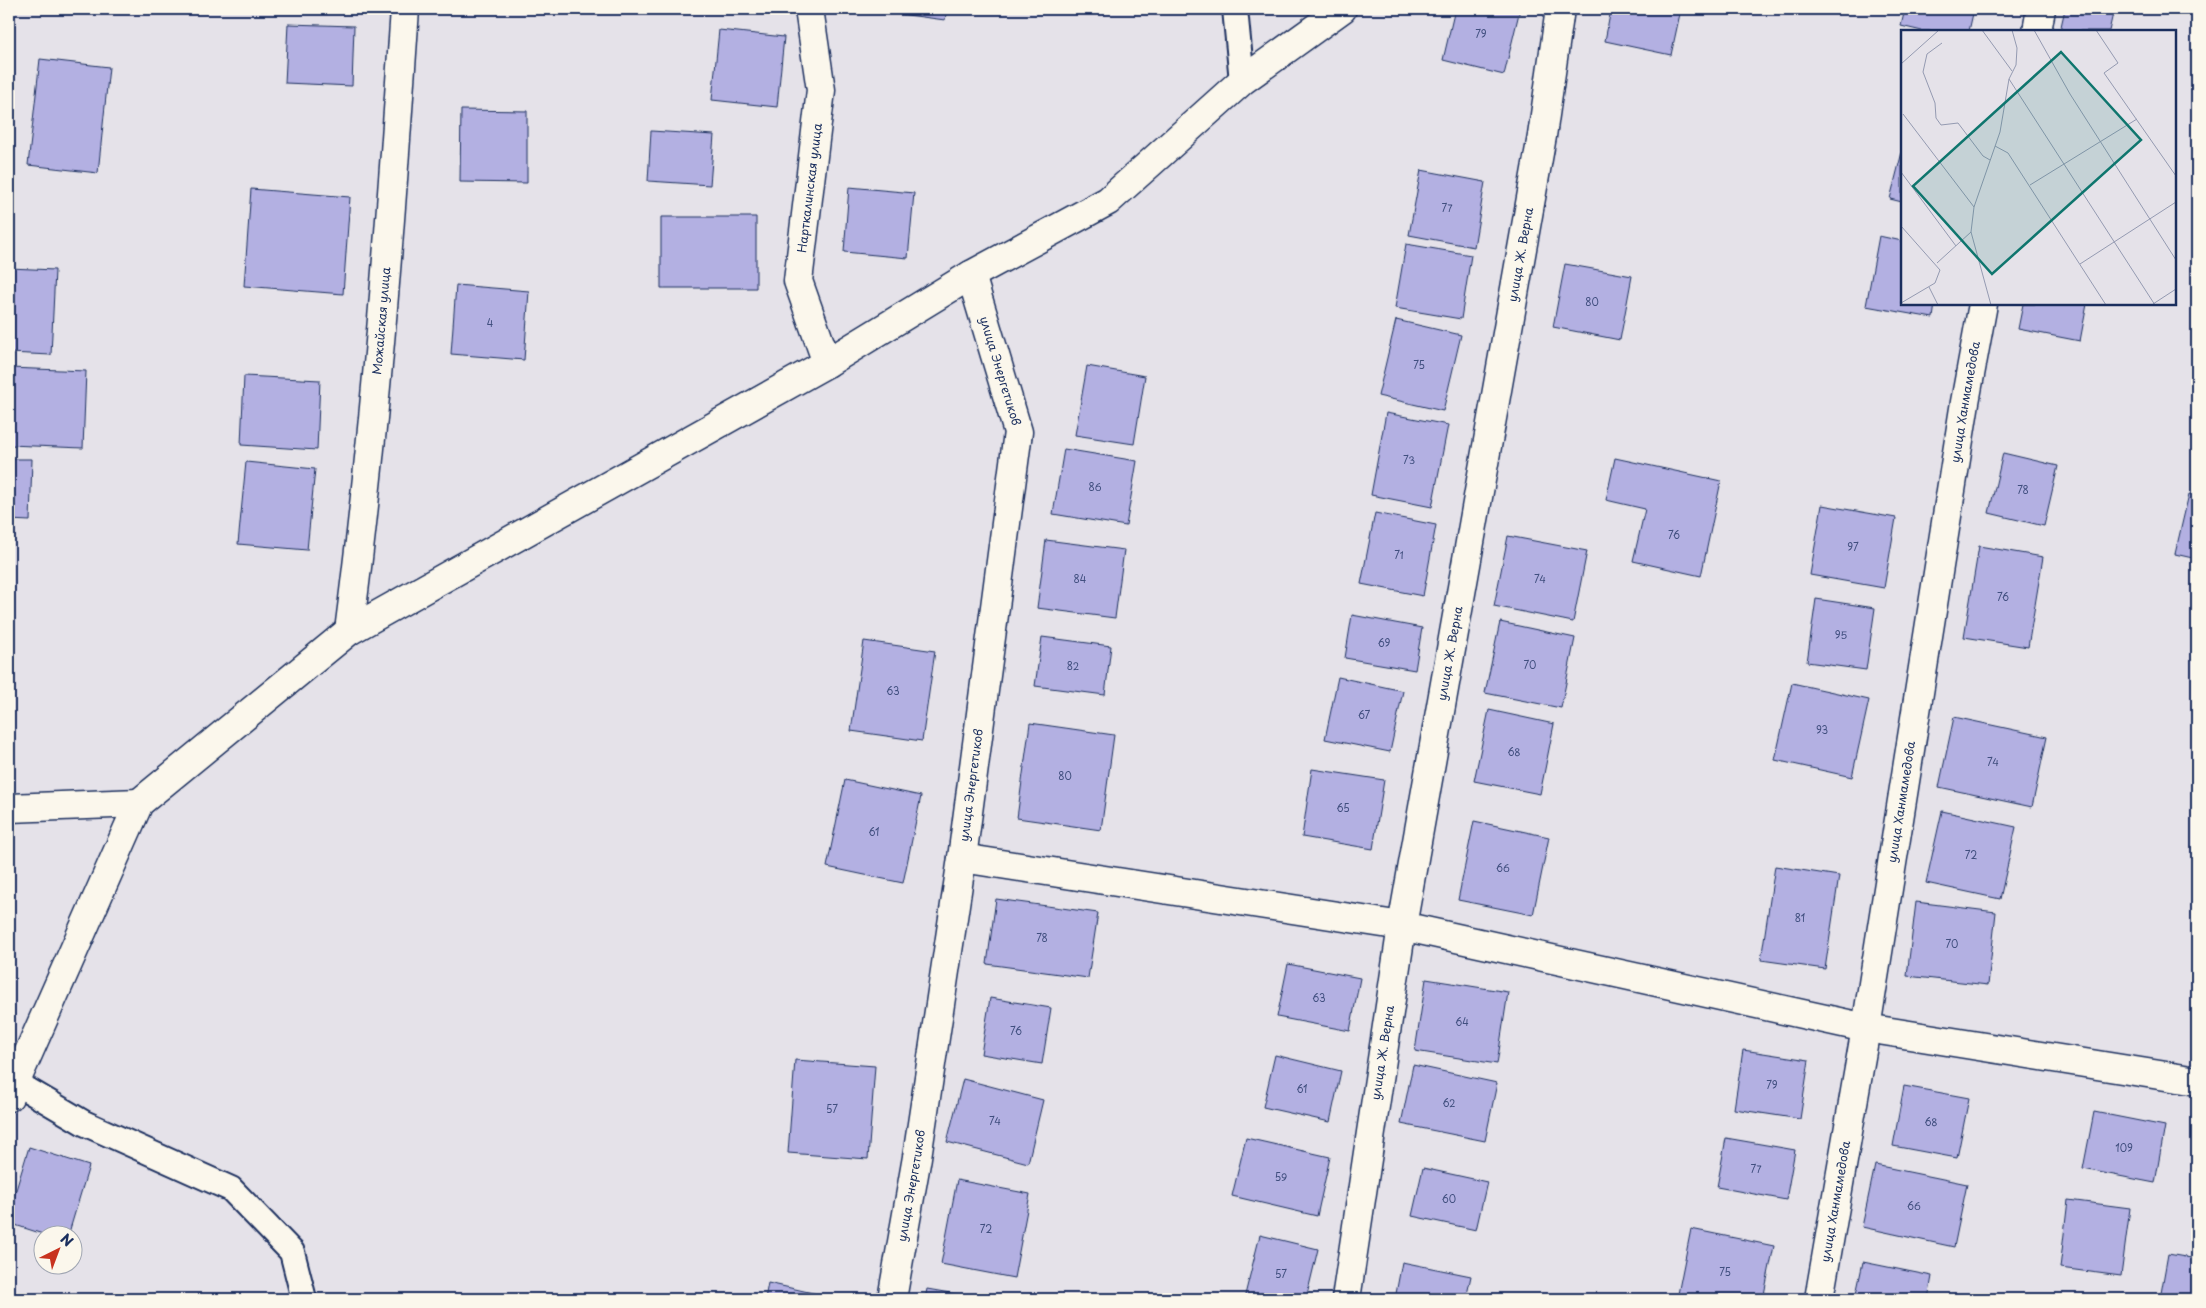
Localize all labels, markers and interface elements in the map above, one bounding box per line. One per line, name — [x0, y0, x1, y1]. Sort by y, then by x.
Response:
house number: 79 — [1475, 26, 1487, 41]
inset map — [1901, 30, 2176, 305]
street label: Нарткалинская улица — [792, 122, 826, 254]
house number: 77 — [1441, 200, 1453, 215]
street label: улица Ж. Верна — [1503, 205, 1537, 303]
street label: Можайская улица — [367, 266, 394, 375]
house number: 80 — [1585, 294, 1599, 309]
street label: улица Энергетиков — [976, 314, 1026, 428]
house number: 4 — [487, 315, 494, 330]
street label: улица Ханмамедова — [1946, 339, 1984, 464]
house number: 75 — [1413, 357, 1425, 372]
house number: 73 — [1403, 452, 1415, 467]
house number: 86 — [1089, 479, 1102, 494]
house number: 78 — [2017, 482, 2029, 497]
house number: 76 — [1668, 527, 1680, 542]
house number: 97 — [1847, 539, 1859, 554]
house number: 71 — [1394, 547, 1404, 562]
house number: 84 — [1074, 571, 1087, 586]
house number: 74 — [1534, 571, 1546, 586]
house number: 76 — [1997, 589, 2009, 604]
street label: улица Ж. Верна — [1432, 604, 1467, 702]
house number: 95 — [1835, 627, 1847, 642]
house number: 69 — [1378, 635, 1390, 650]
house number: 70 — [1524, 657, 1536, 672]
house number: 82 — [1067, 658, 1079, 673]
house number: 63 — [886, 683, 900, 698]
house number: 67 — [1358, 707, 1370, 722]
house number: 93 — [1816, 722, 1828, 737]
street label: улица Энергетиков — [954, 728, 987, 843]
street label: улица Ханмамедова — [1882, 739, 1919, 864]
house number: 68 — [1507, 744, 1521, 759]
house number: 74 — [1987, 754, 1999, 769]
house number: 80 — [1058, 768, 1072, 783]
house number: 65 — [1336, 800, 1350, 815]
house number: 61 — [868, 824, 880, 839]
house number: 72 — [1965, 847, 1977, 862]
house number: 66 — [1496, 860, 1510, 875]
house number: 81 — [1795, 910, 1805, 925]
house number: 78 — [1036, 930, 1048, 945]
house number: 70 — [1946, 936, 1958, 951]
house number: 63 — [1312, 990, 1326, 1005]
street label: улица Ж. Верна — [1366, 1004, 1398, 1101]
house number: 64 — [1455, 1014, 1469, 1029]
house number: 76 — [1010, 1023, 1022, 1038]
house number: 79 — [1766, 1077, 1778, 1092]
house number: 61 — [1296, 1081, 1308, 1096]
house number: 62 — [1442, 1095, 1456, 1110]
house number: 57 — [826, 1101, 838, 1116]
house number: 74 — [989, 1113, 1001, 1128]
house number: 68 — [1924, 1114, 1938, 1129]
street label: улица Энергетиков — [892, 1128, 929, 1243]
street label: улица Ханмамедова — [1816, 1139, 1854, 1263]
house number: 109 — [2115, 1140, 2133, 1155]
house number: 77 — [1750, 1161, 1762, 1176]
house number: 59 — [1275, 1169, 1287, 1184]
house number: 60 — [1442, 1191, 1456, 1206]
house number: 66 — [1907, 1198, 1921, 1213]
house number: 72 — [980, 1221, 992, 1236]
north arrow — [32, 1226, 82, 1276]
text: N — [56, 1228, 78, 1251]
house number: 75 — [1719, 1264, 1731, 1279]
house number: 57 — [1275, 1266, 1287, 1281]

